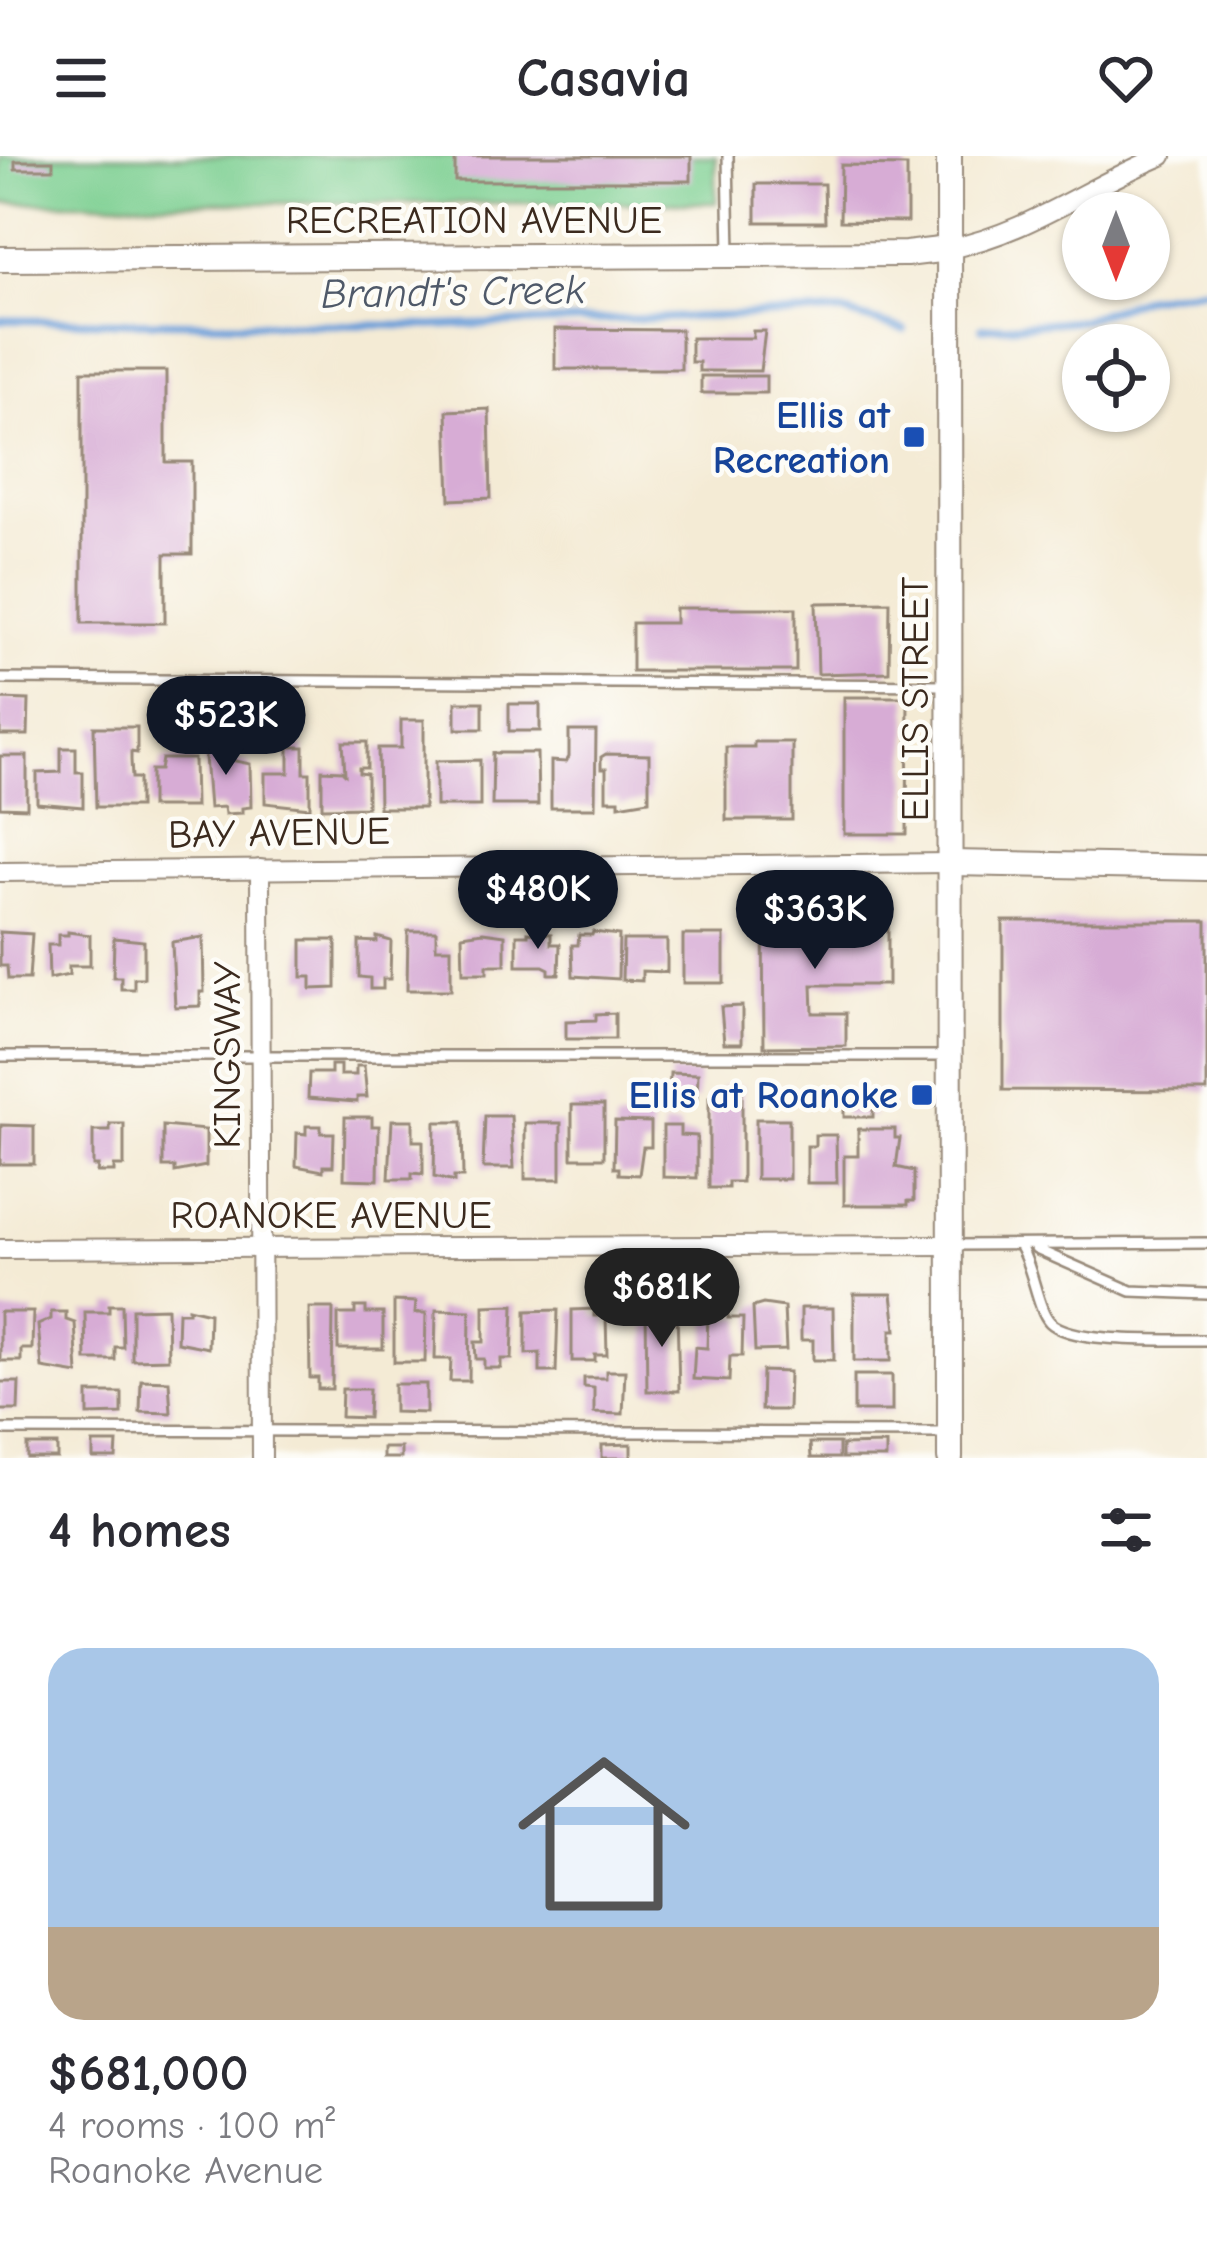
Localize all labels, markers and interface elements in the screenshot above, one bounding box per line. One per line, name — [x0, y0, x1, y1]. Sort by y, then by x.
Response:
icon: menu — [48, 45, 114, 111]
icon: heart — [1093, 45, 1159, 111]
text: Casavia — [517, 47, 690, 110]
north arrow — [1062, 192, 1170, 300]
map controls — [1062, 192, 1170, 432]
street label: RECREATION AVENUE — [286, 198, 662, 243]
water label: Brandt's Creek — [320, 265, 586, 319]
button: locate — [1062, 324, 1170, 432]
place label: Ellis at Recreation — [713, 393, 891, 483]
marker: Ellis at Recreation — [901, 424, 927, 450]
street label: ELLIS STREET — [893, 577, 938, 821]
pin: $523K — [142, 676, 310, 778]
text: $523K — [174, 692, 278, 737]
street label: BAY AVENUE — [168, 809, 390, 857]
pin: $480K — [454, 850, 622, 952]
text: $480K — [485, 866, 591, 911]
pin: $363K — [731, 870, 899, 972]
text: $363K — [763, 886, 867, 931]
street label: KINGSWAY — [205, 961, 250, 1149]
place label: Ellis at Roanoke — [628, 1073, 898, 1118]
marker: Ellis at Roanoke — [909, 1082, 935, 1108]
street label: ROANOKE AVENUE — [170, 1193, 492, 1238]
pin: $681K — [578, 1248, 746, 1350]
text: $681K — [611, 1264, 713, 1309]
icon: filters — [1093, 1497, 1159, 1563]
text: 4 homes — [48, 1501, 231, 1560]
icon: home — [496, 1726, 712, 1942]
text: $681,000 — [48, 2044, 249, 2103]
text: 4 rooms · 100 m² — [48, 2103, 335, 2148]
text: Roanoke Avenue — [48, 2148, 323, 2193]

